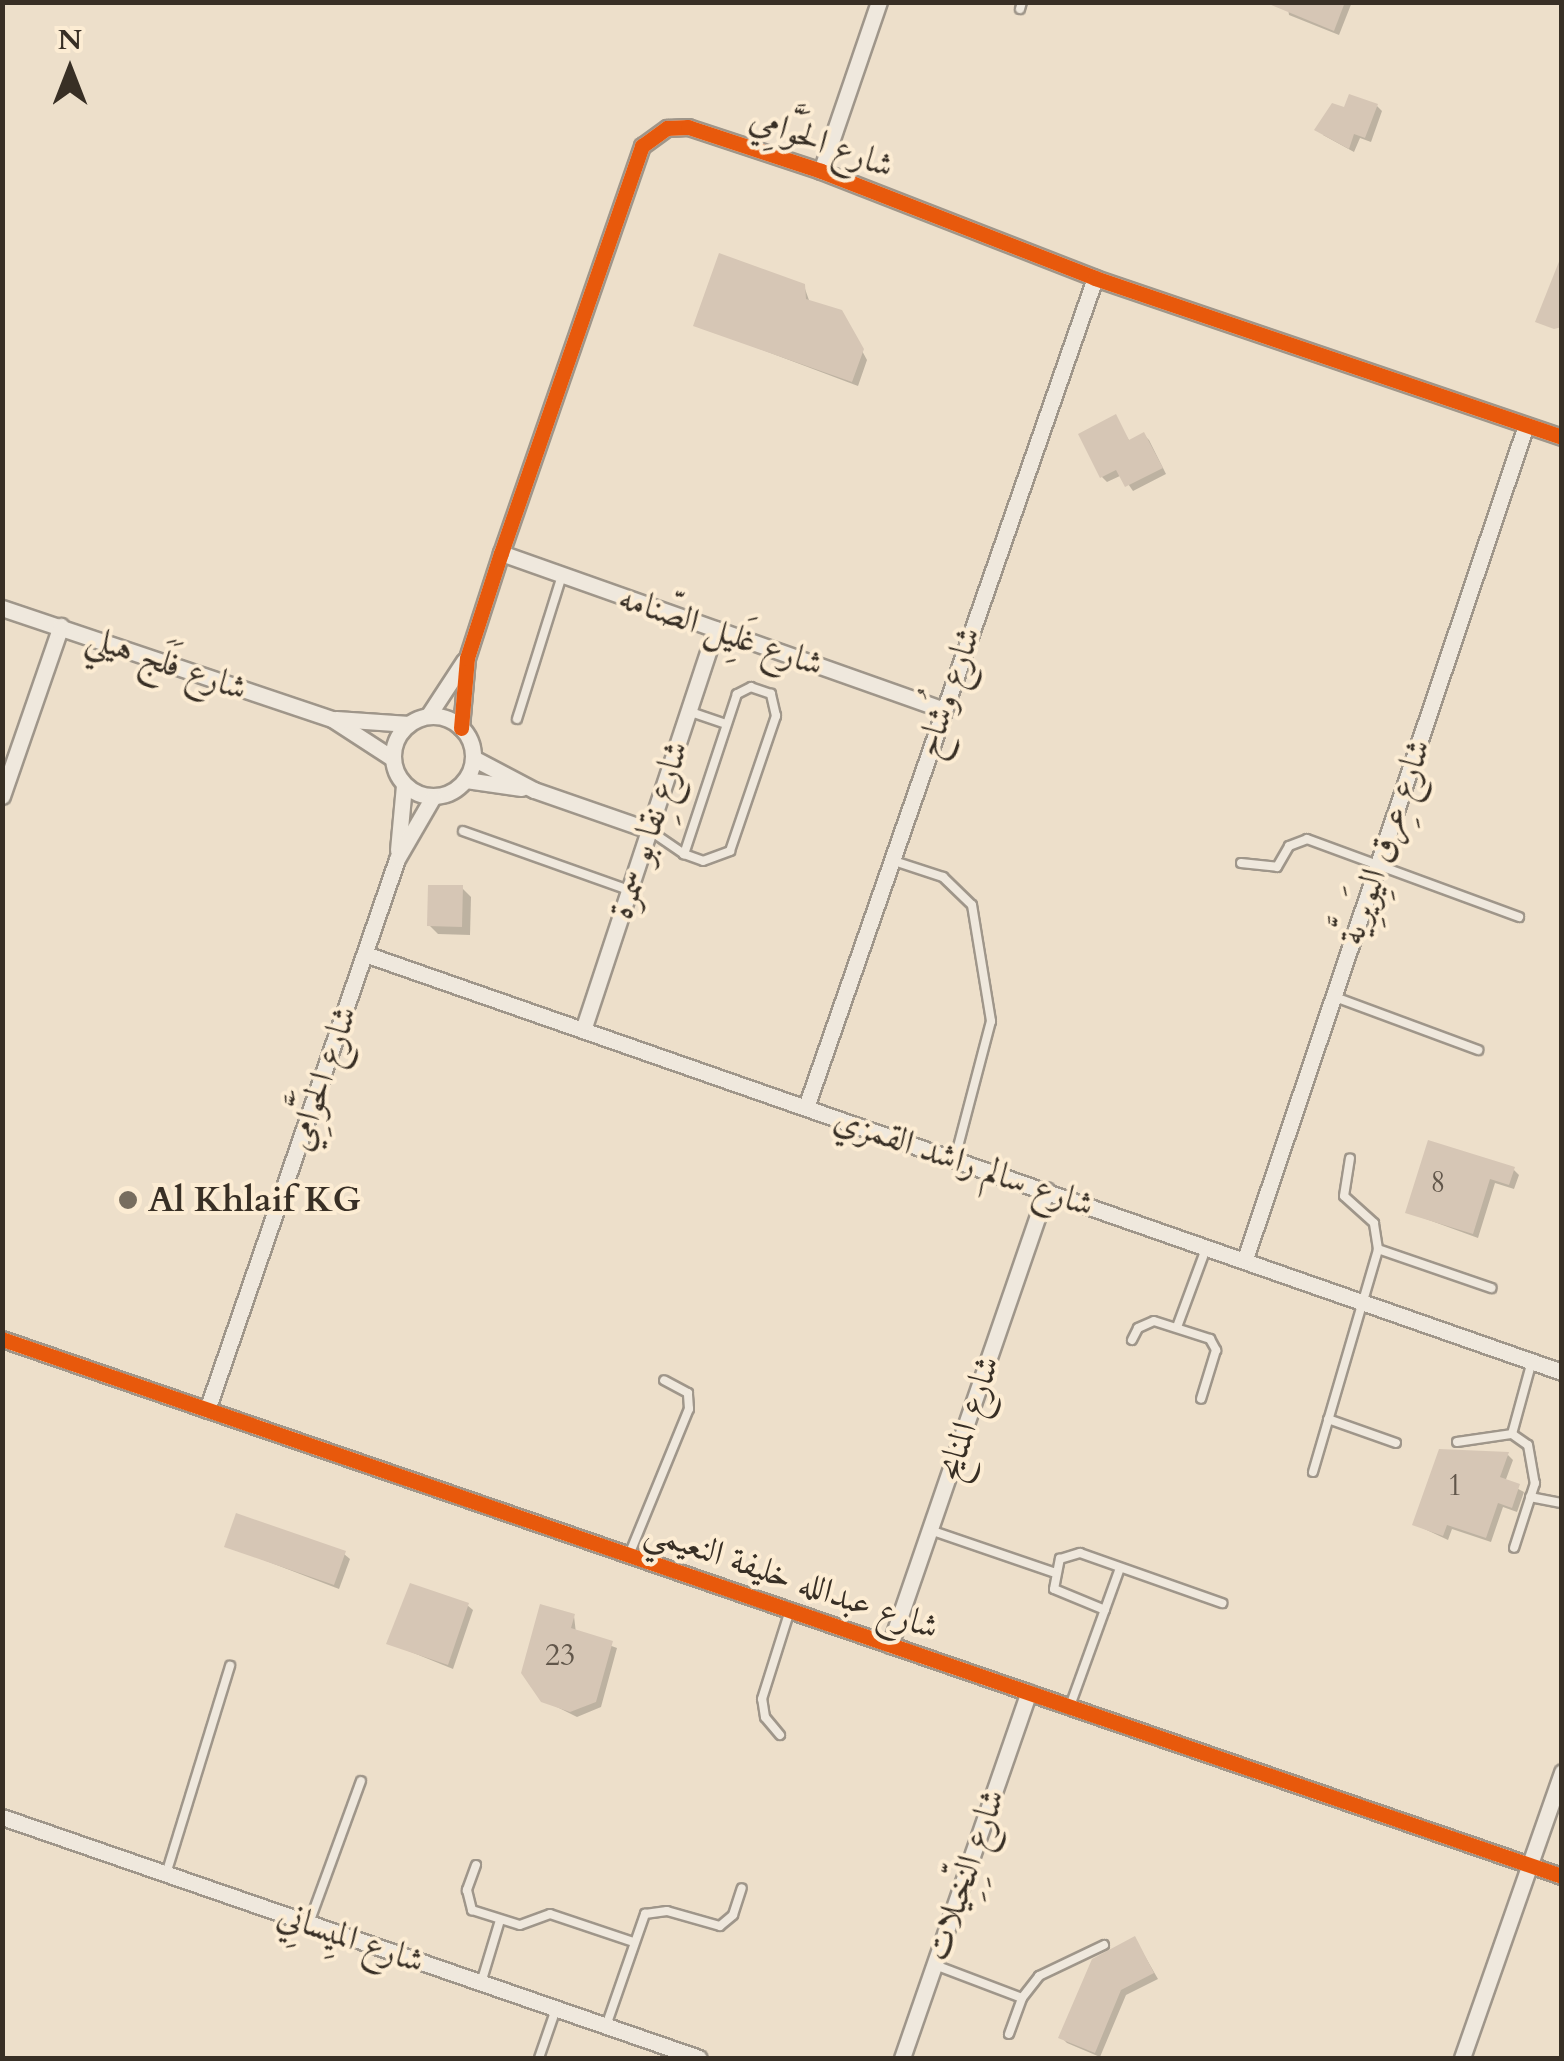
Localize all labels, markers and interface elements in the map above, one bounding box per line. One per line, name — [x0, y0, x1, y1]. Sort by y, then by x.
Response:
north arrow — [20, 20, 120, 120]
text: N — [58, 21, 82, 59]
street label: شارع الحَوَّامِي — [744, 97, 900, 187]
street label: شارع غَلِيل الصّنامه — [613, 576, 829, 686]
street label: شارع فَلَج هيلي — [81, 616, 253, 710]
street label: شارع وُشاح — [906, 621, 990, 763]
street label: شارع عِرق اليِوَيرِيَّة — [1330, 734, 1440, 950]
street label: شارع نِقا بو سمرة — [600, 736, 698, 924]
street label: شارع الحَوَّامِي — [278, 1000, 366, 1156]
street label: شارع سالم راشد القمزي — [829, 1098, 1099, 1226]
house number: 8 — [1430, 1165, 1446, 1201]
place label: Al Khlaif KG — [148, 1179, 361, 1221]
marker: Al Khlaif KG — [117, 1189, 139, 1211]
street label: شارع المنايح — [927, 1350, 1009, 1486]
house number: 1 — [1447, 1468, 1463, 1504]
street label: شارع عبدالله خليفة النعيمي — [640, 1509, 944, 1649]
house number: 23 — [545, 1638, 575, 1674]
street label: شارع النِّخِيلات — [916, 1784, 1014, 1966]
street label: شارع المِيسانِي — [272, 1893, 430, 1983]

